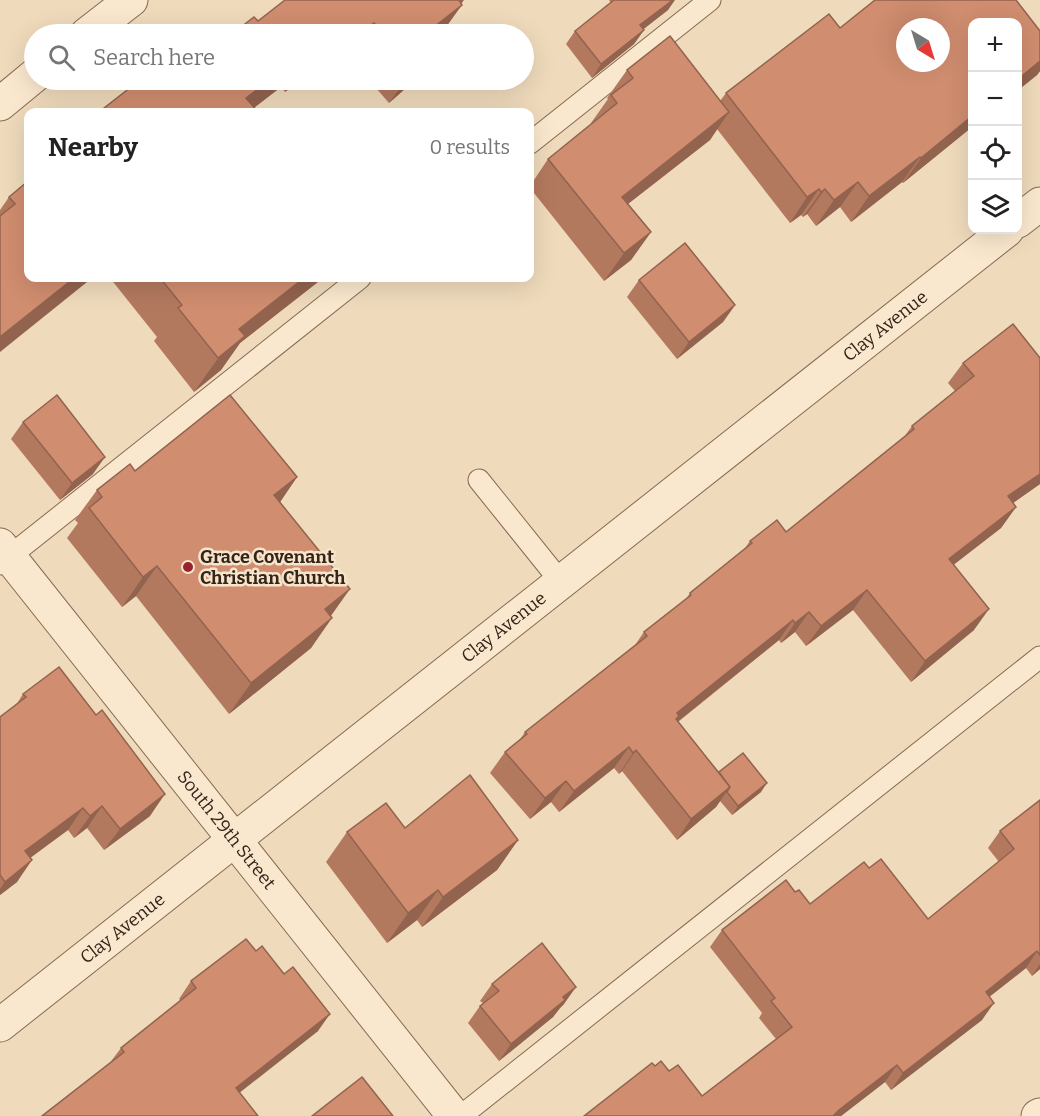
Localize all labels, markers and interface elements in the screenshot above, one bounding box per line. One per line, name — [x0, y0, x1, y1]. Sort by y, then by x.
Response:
north arrow — [896, 18, 950, 72]
map controls — [968, 18, 1022, 234]
button: + — [968, 18, 1022, 72]
search box — [24, 24, 534, 90]
icon: search — [45, 41, 78, 74]
text: Search here — [93, 44, 215, 71]
button: − — [968, 72, 1022, 126]
button: locate — [968, 126, 1022, 180]
text: Nearby — [48, 132, 138, 163]
text: 0 results — [430, 135, 510, 159]
button: layers — [968, 180, 1022, 234]
street label: Clay Avenue — [839, 286, 932, 366]
place label: Grace Covenant Christian Church — [200, 546, 346, 589]
marker: Grace Covenant Christian Church — [181, 560, 195, 574]
street label: Clay Avenue — [457, 587, 551, 667]
street label: South 29th Street — [173, 766, 281, 894]
street label: Clay Avenue — [76, 888, 169, 969]

